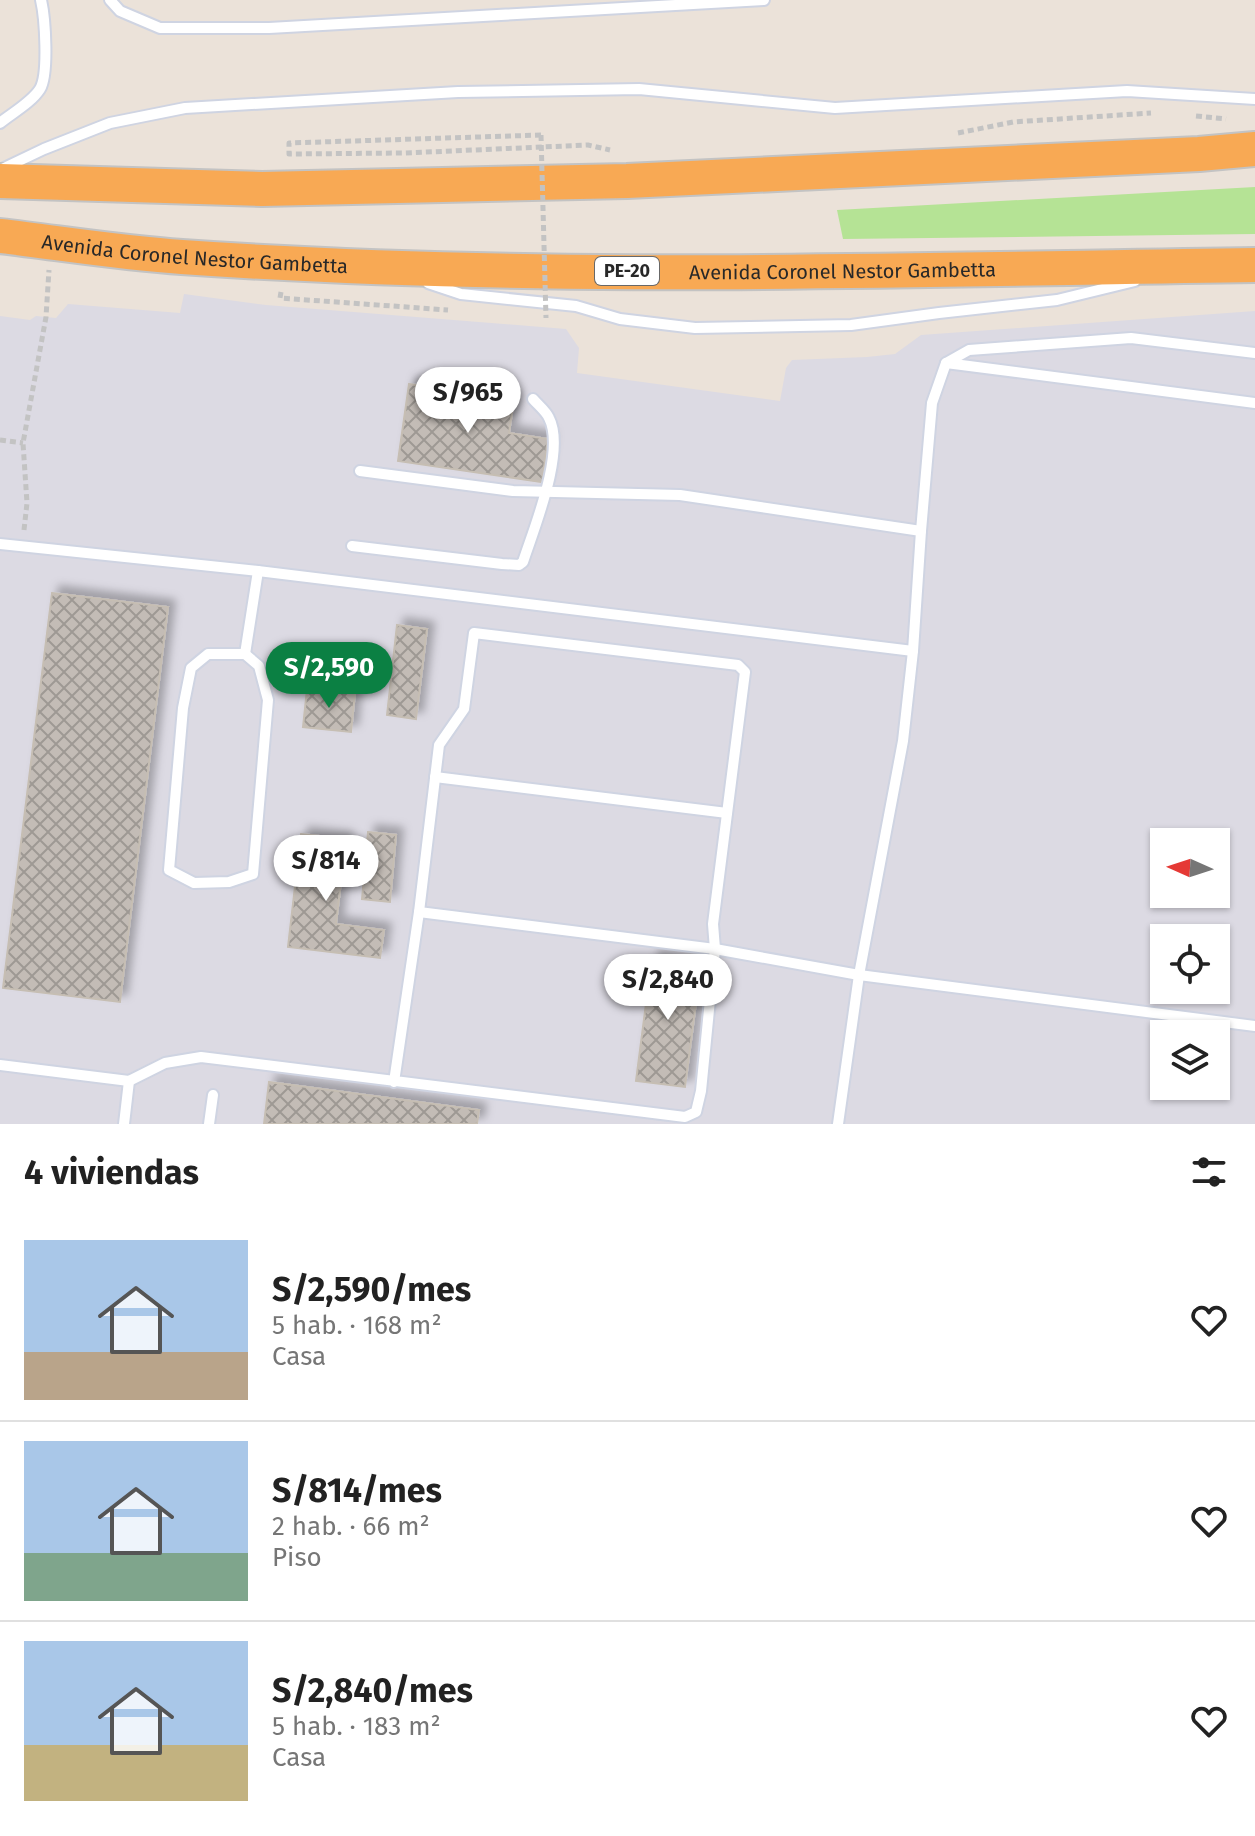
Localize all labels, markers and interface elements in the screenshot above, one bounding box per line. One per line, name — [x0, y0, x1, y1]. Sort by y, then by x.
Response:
street label: Avenida Coronel Nestor Gambetta — [40, 229, 349, 278]
road number: PE-20 — [595, 257, 659, 285]
street label: Avenida Coronel Nestor Gambetta — [689, 257, 996, 284]
pin: S/965 — [412, 367, 524, 435]
text: S/965 — [433, 377, 503, 408]
pin: S/2,590 — [255, 642, 403, 710]
text: S/2,590 — [284, 652, 374, 683]
north arrow — [1150, 828, 1230, 908]
map controls — [1150, 828, 1230, 1100]
pin: S/814 — [270, 835, 382, 903]
text: S/814 — [292, 845, 360, 876]
button: locate — [1150, 924, 1230, 1004]
pin: S/2,840 — [594, 954, 742, 1022]
text: S/2,840 — [622, 964, 714, 995]
button: layers — [1150, 1020, 1230, 1100]
icon: filters — [1187, 1150, 1231, 1194]
text: 4 viviendas — [24, 1152, 199, 1193]
text: S/2,590/mes — [272, 1269, 471, 1310]
icon: home — [88, 1272, 184, 1368]
icon: heart — [1187, 1298, 1231, 1342]
text: 5 hab. · 168 m² — [272, 1310, 442, 1341]
text: Casa — [272, 1341, 326, 1372]
text: S/814/mes — [272, 1470, 442, 1511]
icon: home — [88, 1473, 184, 1569]
icon: heart — [1187, 1499, 1231, 1543]
text: 2 hab. · 66 m² — [272, 1511, 430, 1542]
text: Piso — [272, 1542, 322, 1573]
text: S/2,840/mes — [272, 1670, 473, 1711]
icon: home — [88, 1673, 184, 1769]
icon: heart — [1187, 1699, 1231, 1743]
text: 5 hab. · 183 m² — [272, 1711, 441, 1742]
text: Casa — [272, 1742, 326, 1773]

